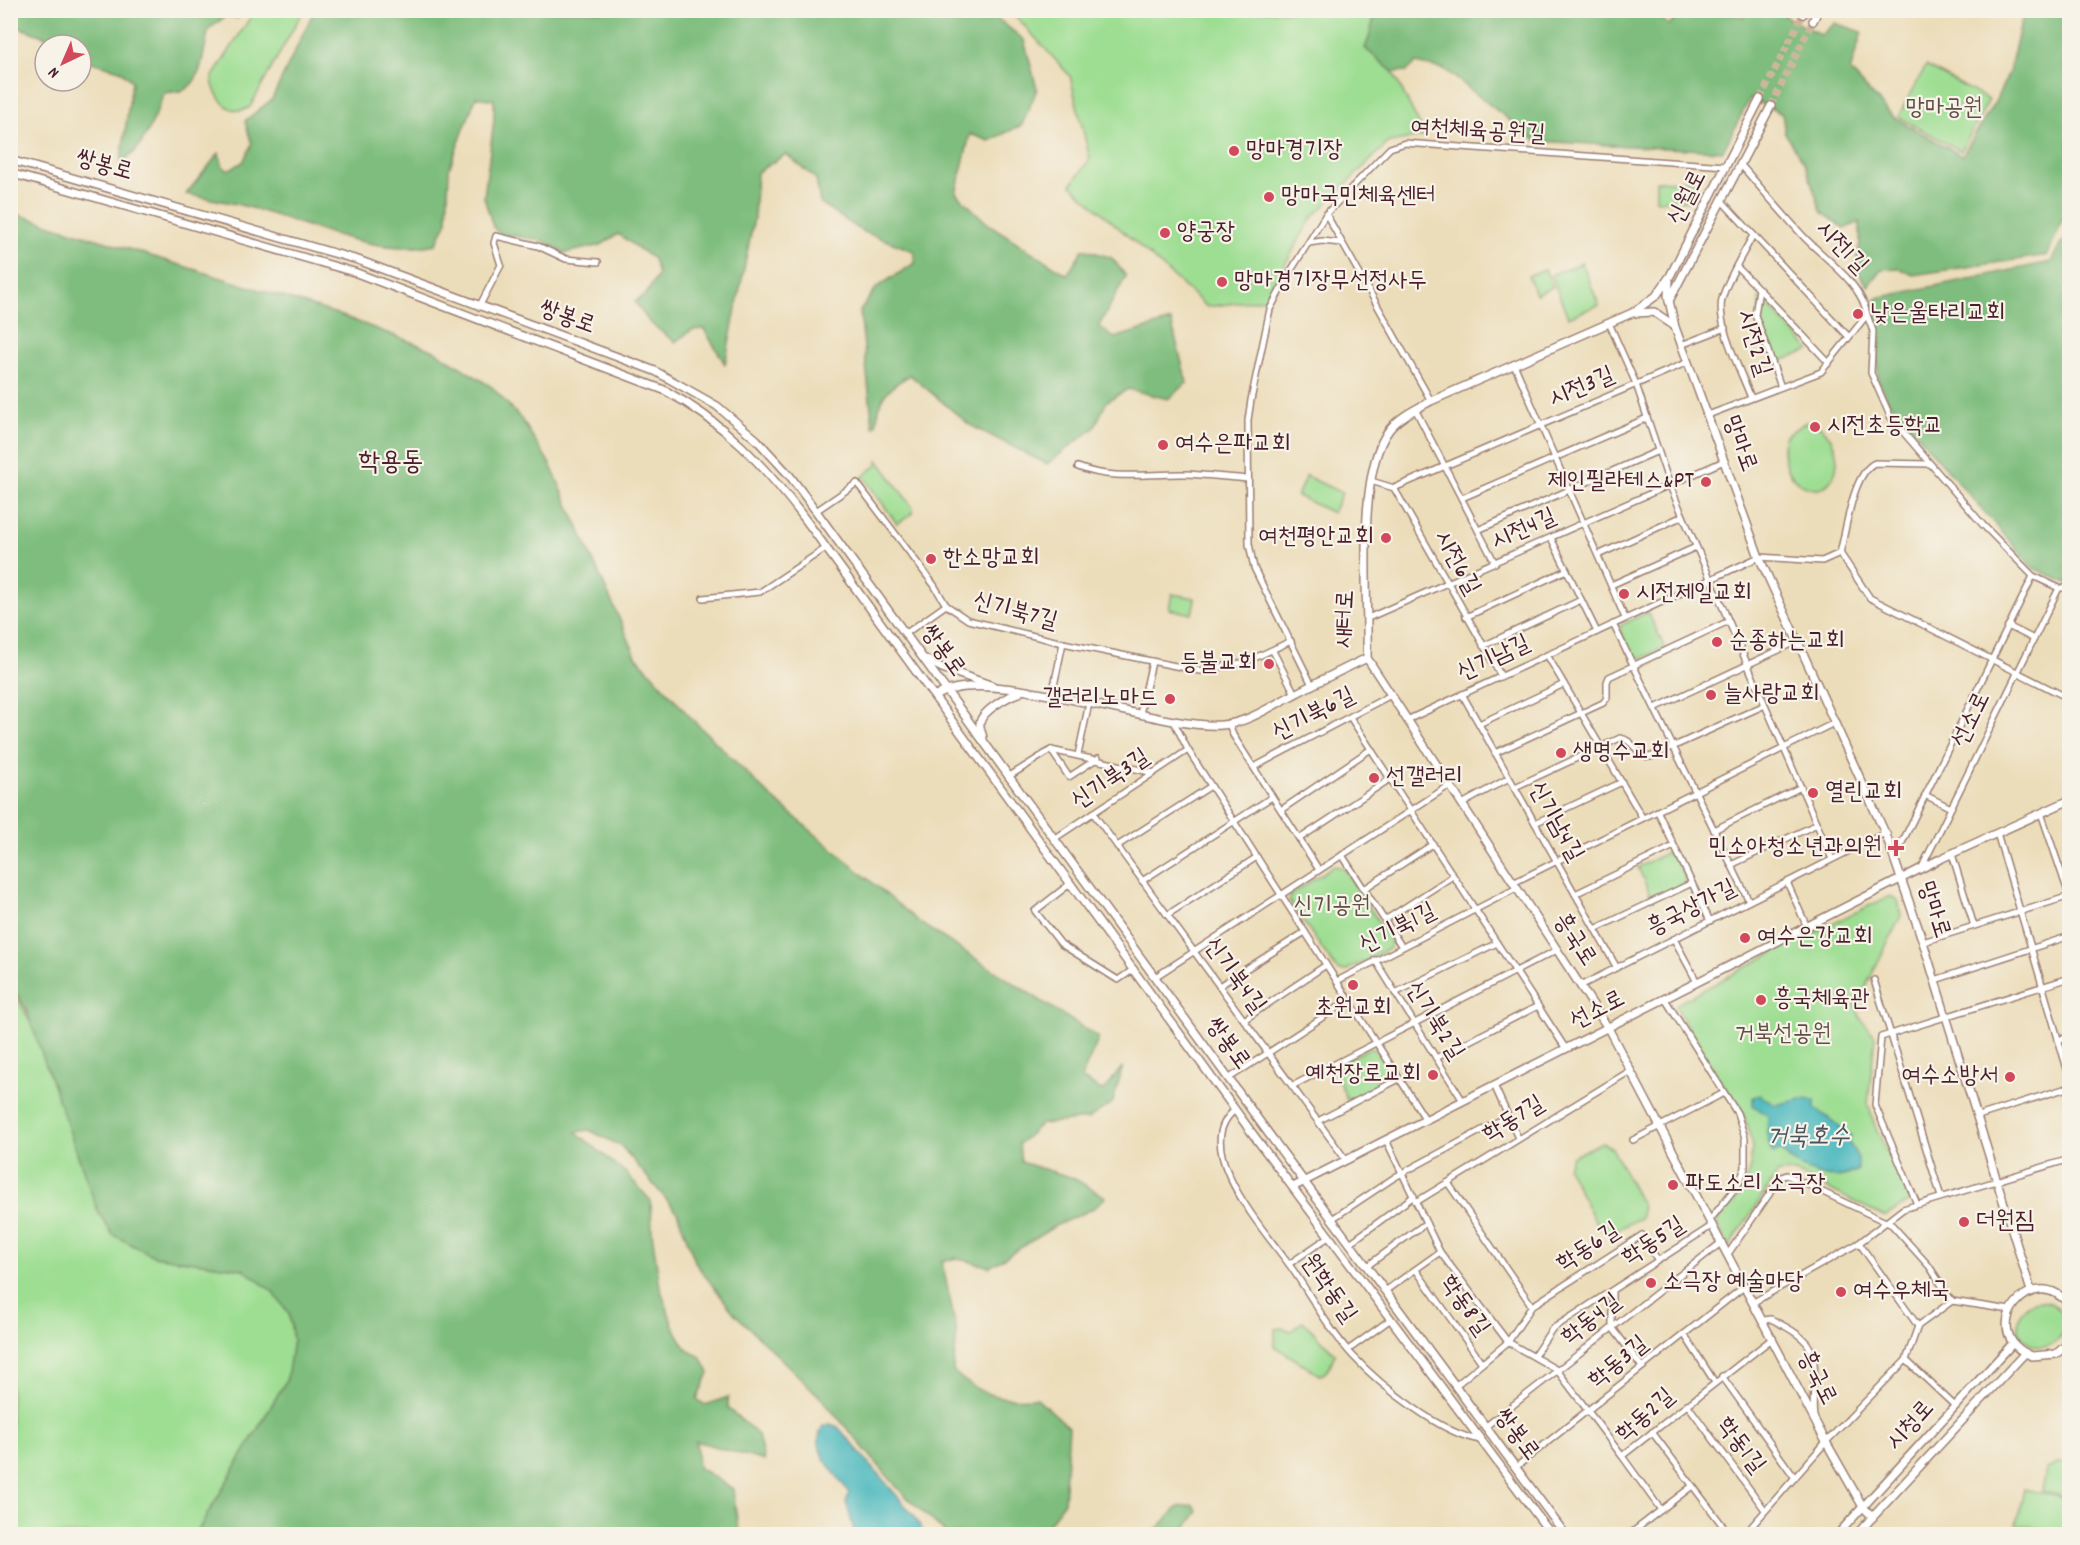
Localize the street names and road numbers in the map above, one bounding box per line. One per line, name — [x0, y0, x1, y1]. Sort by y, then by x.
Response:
street label: 여천체육공원길 — [1410, 111, 1546, 153]
street label: 쌍봉로 — [71, 142, 137, 190]
street label: 신월로 — [1660, 164, 1716, 232]
street label: 시전1길 — [1807, 213, 1875, 283]
street label: 쌍봉로 — [534, 292, 600, 344]
street label: 시전2길 — [1727, 305, 1779, 381]
street label: 시전3길 — [1544, 359, 1620, 417]
street label: 망마로 — [1713, 411, 1765, 477]
street label: 시전4길 — [1486, 501, 1562, 559]
street label: 시전6길 — [1424, 524, 1488, 602]
street label: 신기북7길 — [969, 584, 1061, 640]
street label: 새터로 — [1328, 589, 1364, 649]
street label: 쌍봉로 — [911, 618, 973, 684]
street label: 신기남길 — [1452, 627, 1536, 691]
street label: 신기북6길 — [1267, 680, 1361, 750]
street label: 선소로 — [1944, 687, 2000, 753]
street label: 신기북3길 — [1065, 741, 1157, 819]
street label: 신기남4길 — [1519, 776, 1591, 868]
street label: 흥국상가길 — [1641, 872, 1743, 946]
street label: 망마로 — [1908, 877, 1958, 943]
street label: 신기북1길 — [1354, 895, 1442, 963]
street label: 흥국로 — [1544, 906, 1604, 974]
street label: 신기북4길 — [1195, 931, 1273, 1021]
street label: 신기북2길 — [1396, 975, 1472, 1067]
street label: 선소로 — [1564, 983, 1632, 1039]
street label: 쌍봉로 — [1196, 1011, 1258, 1077]
street label: 학동7길 — [1477, 1088, 1551, 1152]
street label: 학동5길 — [1616, 1209, 1692, 1275]
street label: 학동6길 — [1551, 1215, 1627, 1281]
street label: 원학동길 — [1292, 1248, 1364, 1330]
street label: 학동8길 — [1431, 1269, 1497, 1343]
street label: 학동4길 — [1555, 1286, 1629, 1354]
street label: 학동3길 — [1582, 1328, 1656, 1398]
street label: 흥국로 — [1788, 1344, 1844, 1412]
street label: 학동2길 — [1609, 1381, 1683, 1451]
street label: 시청로 — [1879, 1393, 1943, 1459]
street label: 쌍봉로 — [1485, 1402, 1547, 1468]
street label: 학동1길 — [1707, 1411, 1773, 1481]

